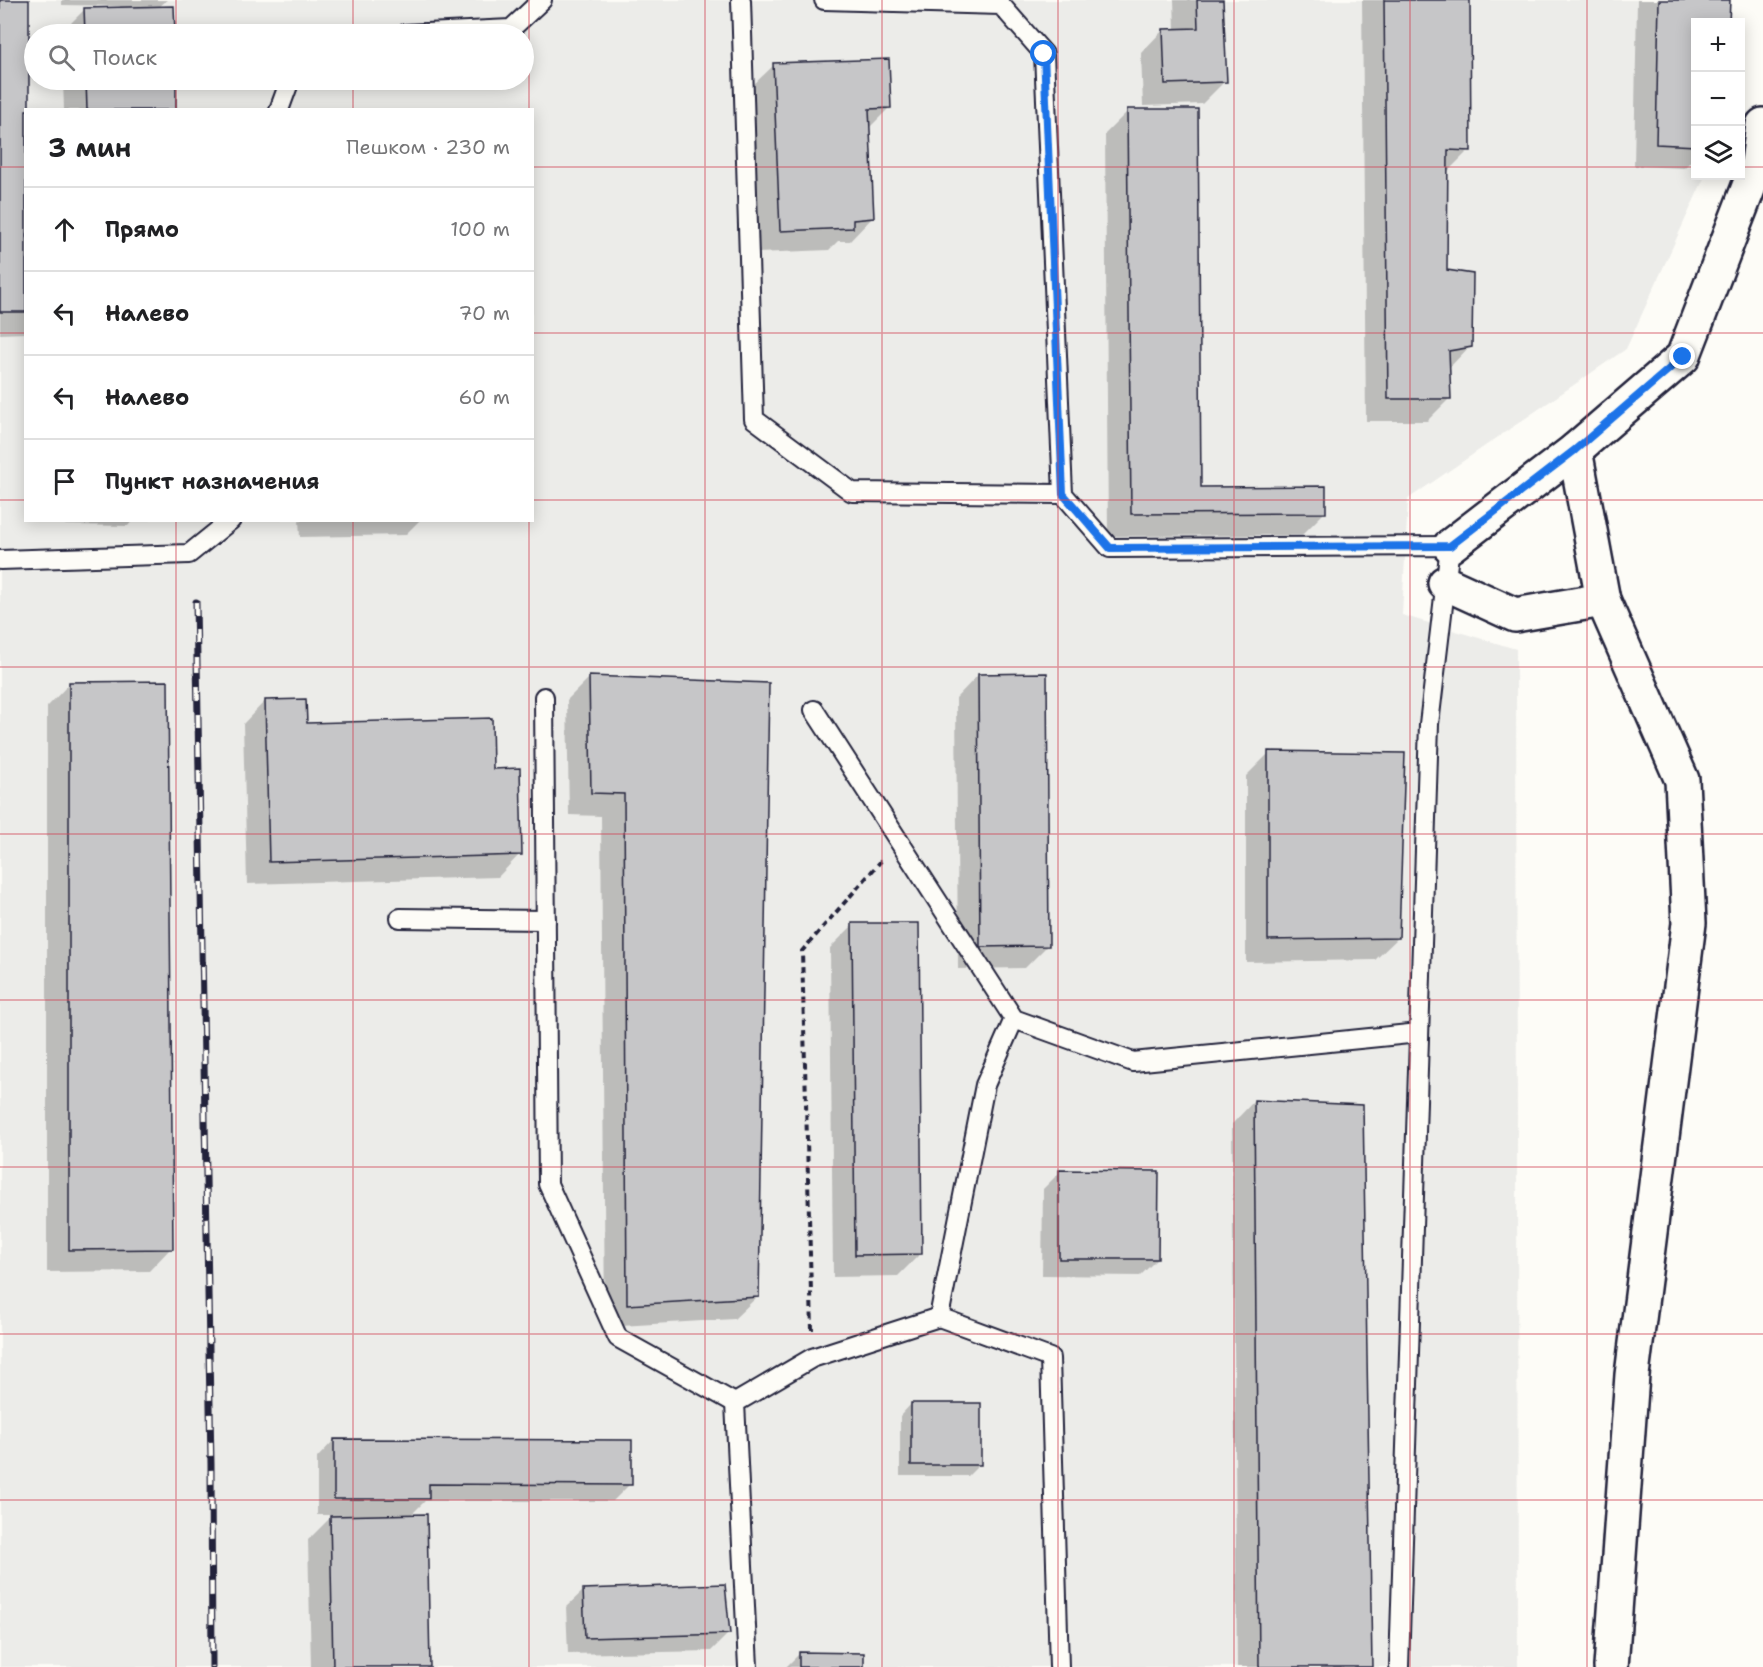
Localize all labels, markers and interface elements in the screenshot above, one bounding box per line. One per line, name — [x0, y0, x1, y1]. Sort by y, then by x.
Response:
map controls — [1691, 18, 1745, 180]
button: + — [1691, 18, 1745, 72]
search box — [24, 24, 534, 90]
route start — [1030, 40, 1056, 66]
icon: search — [45, 41, 78, 74]
text: Поиск — [93, 43, 157, 72]
button: − — [1691, 72, 1745, 126]
button: layers — [1691, 126, 1745, 180]
text: 3 мин — [48, 130, 131, 165]
text: Пешком · 230 m — [346, 134, 510, 160]
icon: ahead — [48, 213, 81, 246]
text: Прямо — [105, 215, 179, 244]
text: 100 m — [450, 216, 510, 242]
icon: left — [48, 297, 81, 330]
text: Налево — [105, 299, 189, 328]
text: 70 m — [458, 300, 510, 326]
route end — [1669, 343, 1695, 369]
icon: left — [48, 381, 81, 414]
text: Налево — [105, 383, 189, 412]
text: 60 m — [458, 384, 510, 410]
icon: arrive — [48, 465, 81, 498]
text: Пункт назначения — [105, 467, 319, 496]

